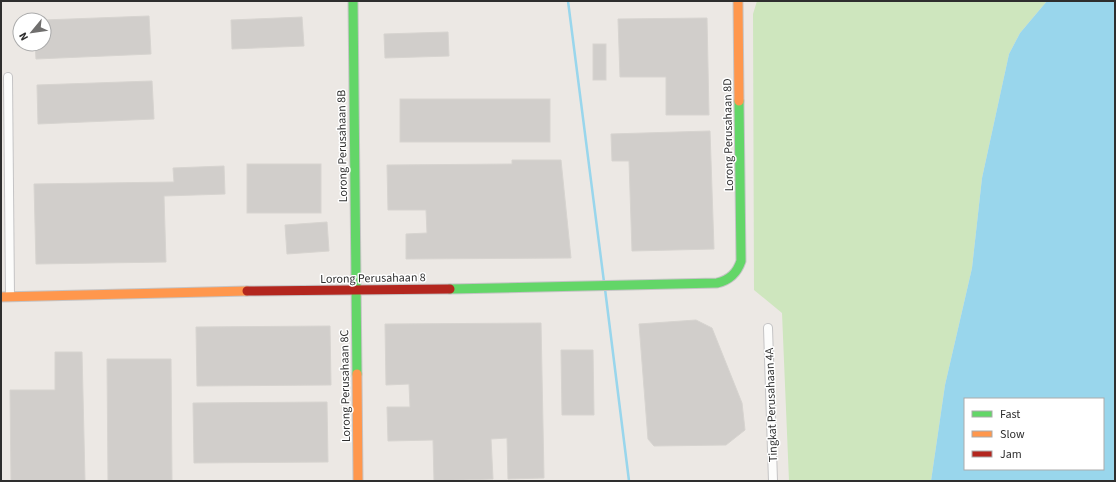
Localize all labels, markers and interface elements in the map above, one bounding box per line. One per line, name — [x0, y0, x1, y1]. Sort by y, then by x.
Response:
north arrow — [12, 12, 52, 52]
text: N — [15, 30, 32, 43]
street label: Lorong Perusahaan 8D — [719, 78, 738, 192]
street label: Lorong Perusahaan 8B — [333, 90, 352, 202]
street label: Lorong Perusahaan 8 — [320, 269, 426, 288]
street label: Lorong Perusahaan 8C — [336, 330, 355, 442]
street label: Tingkat Perusahaan 4A — [761, 347, 782, 462]
legend — [964, 398, 1104, 470]
text: Fast — [1000, 406, 1020, 423]
text: Slow — [1000, 426, 1025, 443]
text: Jam — [1000, 446, 1022, 463]

